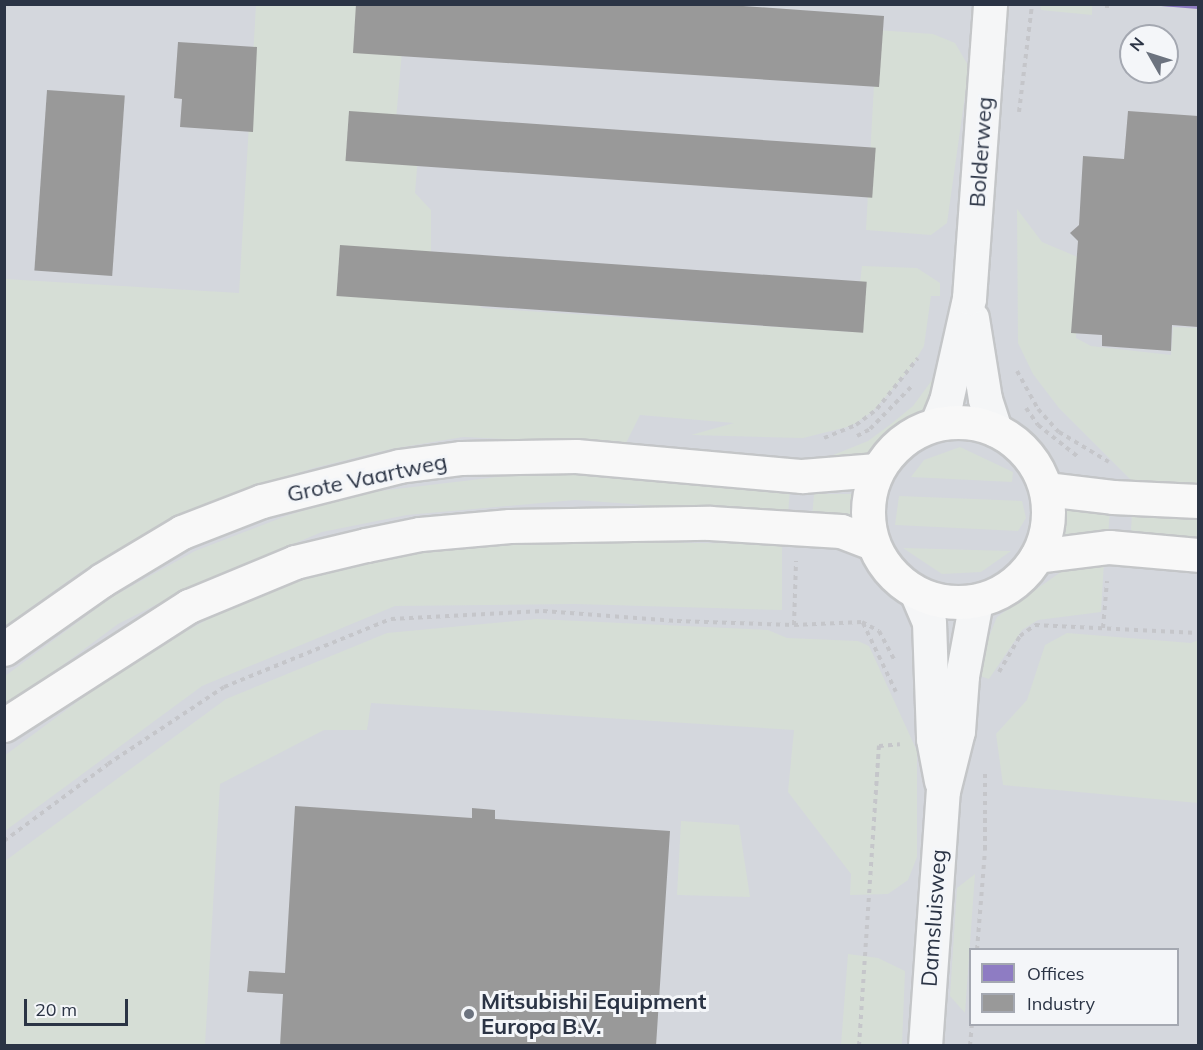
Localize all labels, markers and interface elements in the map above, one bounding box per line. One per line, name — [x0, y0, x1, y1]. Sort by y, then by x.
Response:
north arrow — [1119, 24, 1179, 84]
text: N — [1125, 33, 1148, 55]
street label: Bolderweg — [964, 96, 998, 208]
street label: Grote Vaartweg — [285, 448, 449, 508]
street label: Damsluisweg — [916, 848, 952, 988]
legend — [969, 948, 1179, 1026]
text: Offices — [1027, 962, 1084, 985]
scale bar — [27, 987, 130, 1025]
place label: Mitsubishi Equipment Europa B.V. — [481, 988, 706, 1040]
text: Industry — [1027, 992, 1095, 1015]
text: 20 m — [35, 998, 77, 1021]
marker: Mitsubishi Equipment Europa B.V. — [462, 1007, 476, 1021]

